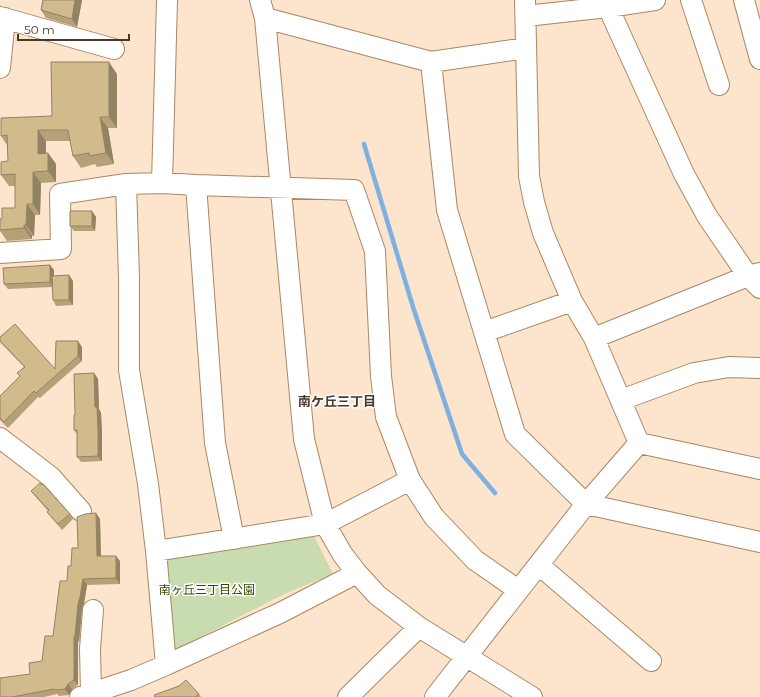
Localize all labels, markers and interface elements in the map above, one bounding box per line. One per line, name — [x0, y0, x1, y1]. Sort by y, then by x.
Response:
scale bar — [18, 16, 129, 42]
text: 50 m — [24, 22, 55, 37]
district label: 南ケ丘三丁目 — [298, 393, 376, 409]
park label: 南ヶ丘三丁目公園 — [159, 582, 255, 597]

